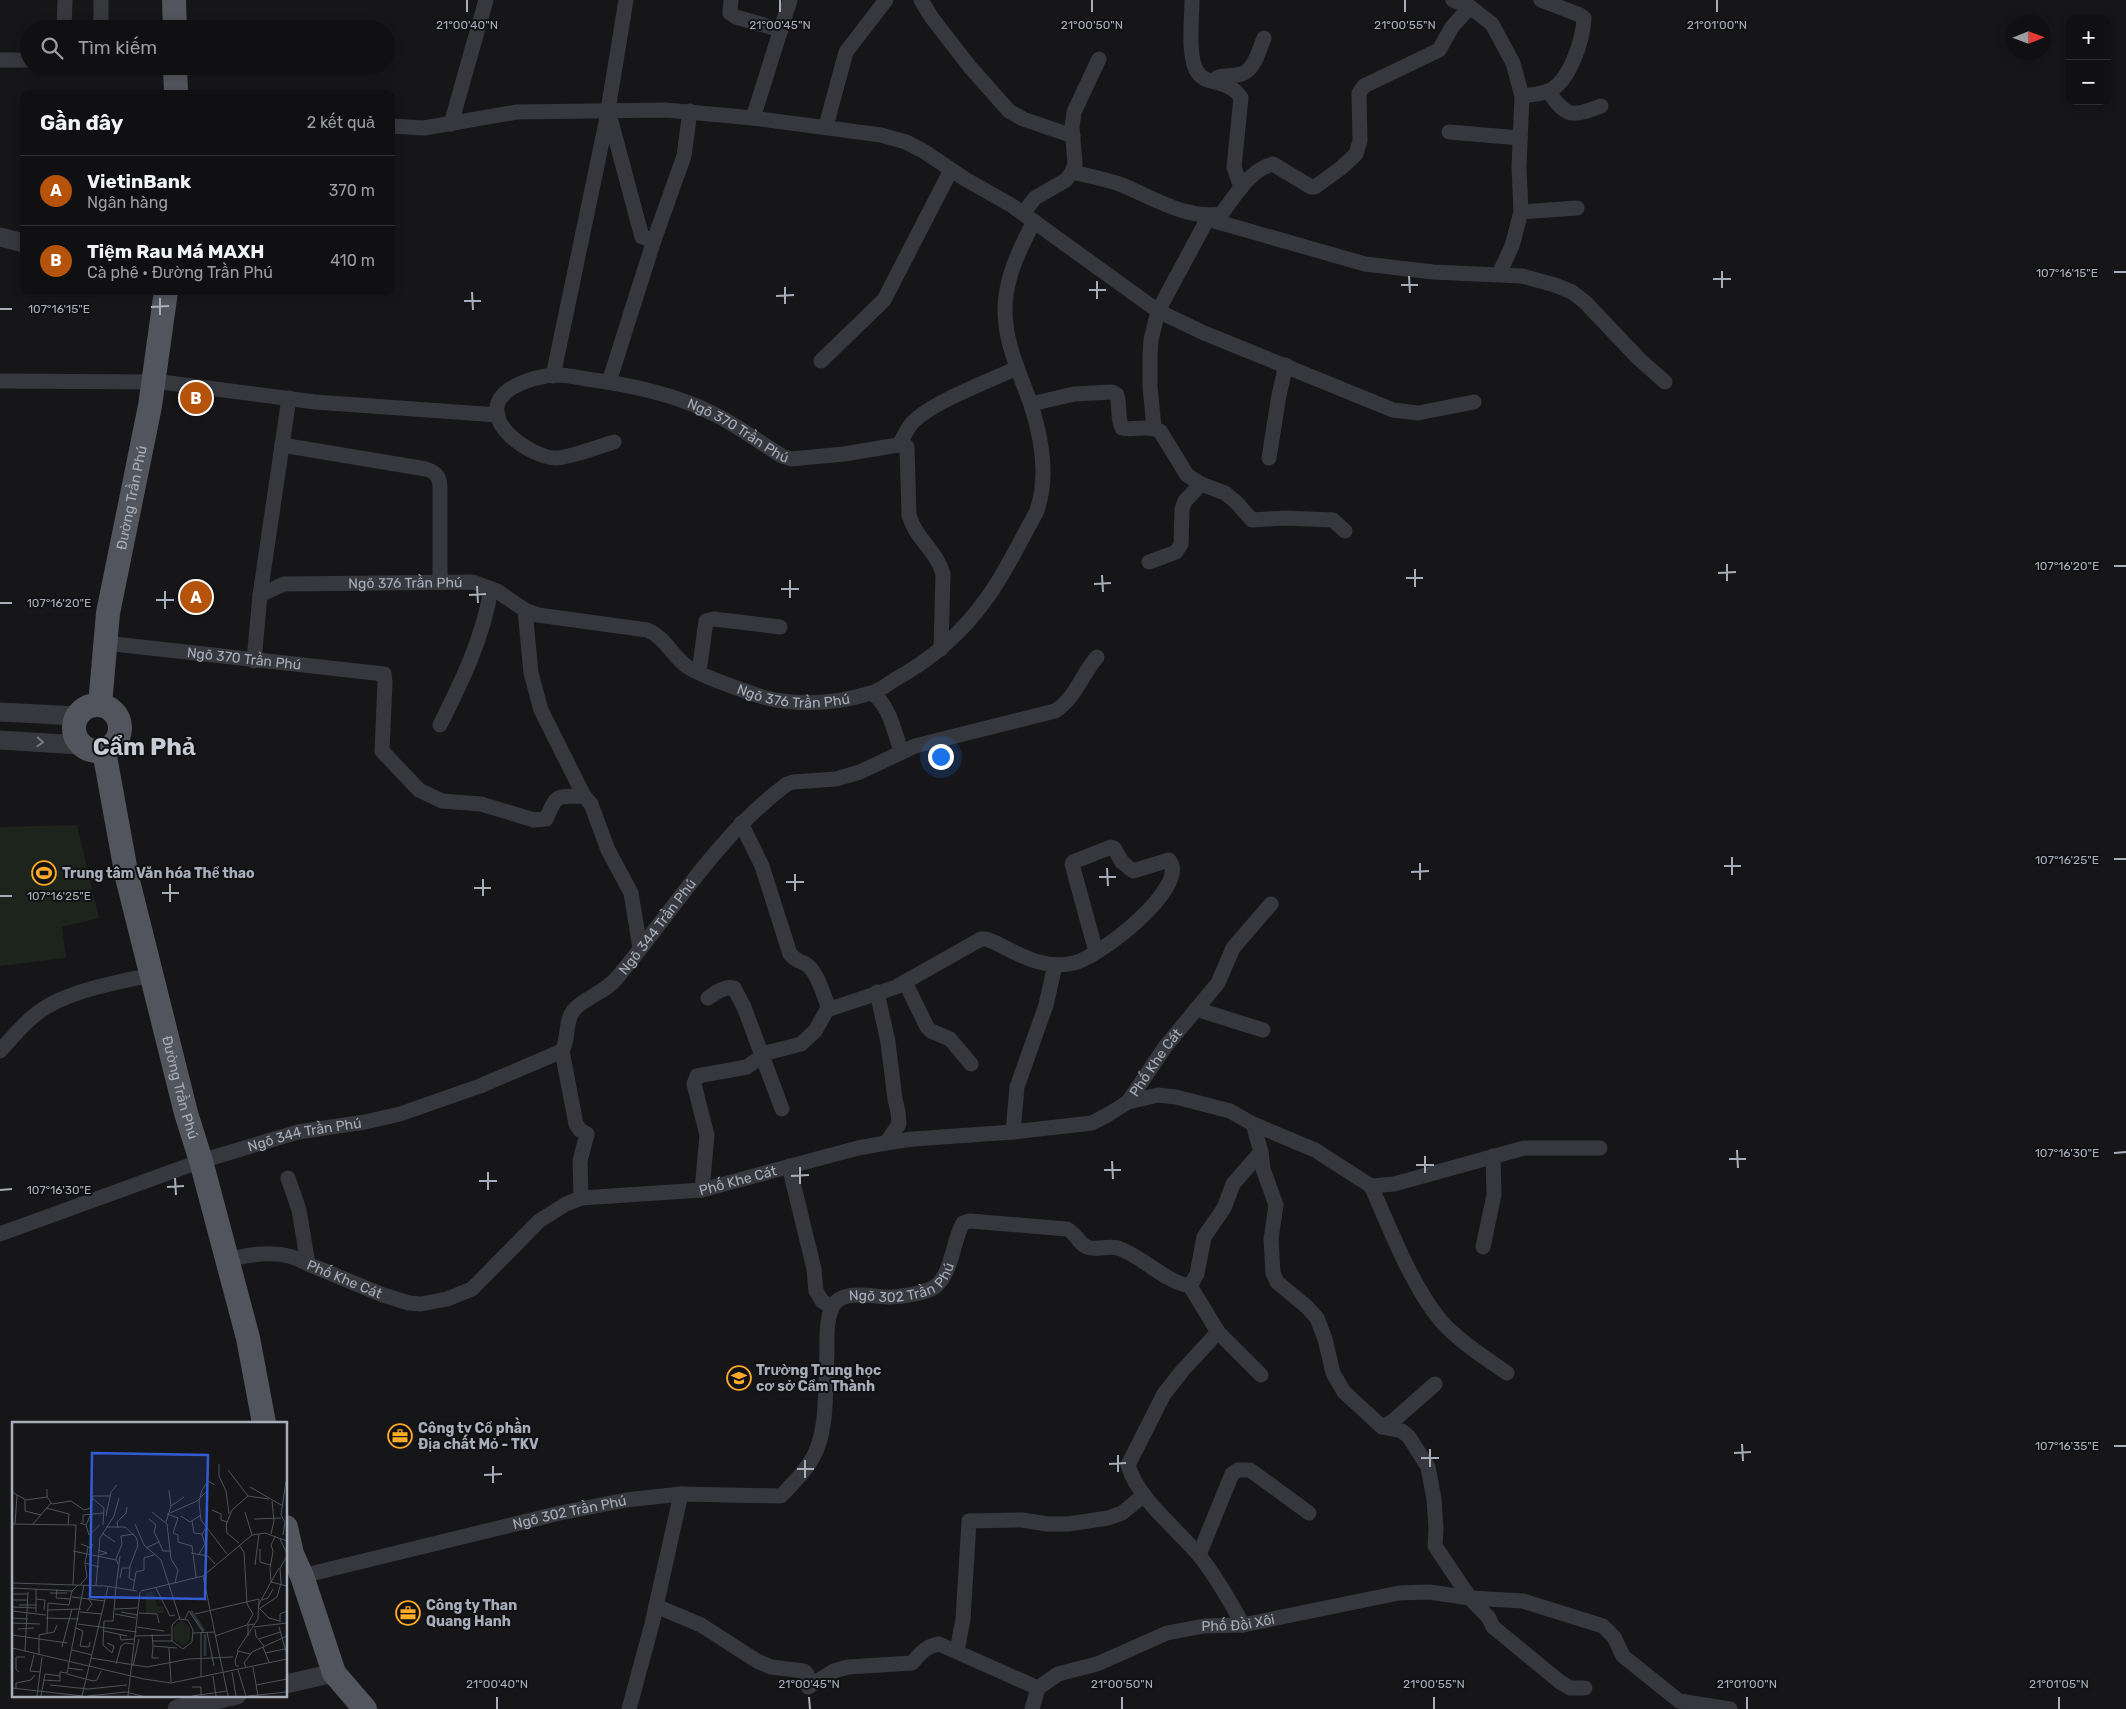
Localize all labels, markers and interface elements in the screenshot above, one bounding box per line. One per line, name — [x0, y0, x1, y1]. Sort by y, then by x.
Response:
north arrow — [2006, 15, 2051, 60]
map controls — [2066, 15, 2111, 105]
button: + — [2066, 15, 2111, 60]
text: 21°00'40"N — [436, 18, 498, 32]
text: 21°00'45"N — [749, 18, 811, 32]
text: 21°00'50"N — [1061, 18, 1123, 32]
text: 21°00'55"N — [1374, 18, 1436, 32]
text: 21°01'00"N — [1687, 18, 1747, 32]
search box — [20, 20, 395, 75]
icon: search — [38, 34, 66, 62]
text: Tìm kiếm — [78, 36, 157, 59]
button: − — [2066, 60, 2111, 105]
text: Gần đây — [40, 110, 123, 135]
text: 2 kết quả — [307, 113, 375, 132]
text: VietinBank — [87, 170, 191, 193]
text: A — [50, 181, 62, 200]
text: 370 m — [329, 181, 375, 200]
text: Ngân hàng — [87, 193, 168, 212]
text: Tiệm Rau Má MAXH — [87, 240, 264, 263]
text: B — [50, 251, 62, 270]
text: 410 m — [330, 251, 375, 270]
text: Cà phê · Đường Trần Phú — [87, 263, 273, 282]
text: 107°16'15"E — [2036, 266, 2098, 280]
text: 107°16'15"E — [28, 302, 90, 316]
pin: B — [180, 379, 212, 417]
street label: Ngõ 370 Trần Phú — [685, 395, 791, 466]
street label: Đường Trần Phú — [113, 444, 150, 551]
text: 107°16'20"E — [2035, 559, 2099, 573]
street label: Ngõ 376 Trần Phú — [348, 573, 462, 592]
pin: A — [180, 578, 212, 616]
text: 107°16'20"E — [27, 596, 91, 610]
street label: Ngõ 370 Trần Phú — [186, 644, 302, 673]
street label: Ngõ 376 Trần Phú — [735, 680, 851, 711]
district label: Cẩm Phả — [93, 733, 196, 761]
one-way arrow — [36, 737, 44, 748]
your location — [928, 744, 954, 770]
text: 107°16'25"E — [2035, 853, 2099, 867]
sports icon: Trung tâm Văn hóa Thể thao — [31, 860, 57, 886]
place label: Trung tâm Văn hóa Thể thao — [62, 865, 255, 882]
street label: Ngõ 344 Trần Phú — [615, 875, 699, 978]
text: 107°16'25"E — [27, 889, 91, 903]
street label: Phố Khe Cát — [1126, 1024, 1186, 1100]
street label: Đường Trần Phú — [158, 1034, 202, 1141]
street label: Ngõ 344 Trần Phú — [246, 1114, 363, 1155]
text: 107°16'30"E — [2035, 1146, 2099, 1160]
street label: Phố Khe Cát — [697, 1162, 779, 1199]
text: 107°16'30"E — [27, 1183, 91, 1197]
street label: Phố Khe Cát — [304, 1256, 385, 1302]
street label: Ngõ 302 Trần Phú — [848, 1260, 958, 1306]
place label: Trường Trung học cơ sở Cẩm Thành — [756, 1362, 881, 1395]
school or university icon: Trường Trung học cơ sở Cẩm Thành — [726, 1365, 752, 1391]
place label: Công ty Cổ phần Địa chất Mỏ - TKV — [418, 1417, 539, 1453]
inset map — [12, 1422, 288, 1696]
office icon: Công ty Cổ phần Địa chất Mỏ - TKV — [387, 1423, 413, 1449]
text: 107°16'35"E — [2035, 1439, 2099, 1453]
street label: Ngõ 302 Trần Phú — [511, 1492, 628, 1533]
place label: Công ty Than Quang Hanh — [426, 1597, 517, 1630]
office icon: Công ty Than Quang Hanh — [395, 1600, 421, 1626]
street label: Phố Đồi Xôi — [1201, 1610, 1276, 1635]
text: 21°00'40"N — [466, 1677, 528, 1691]
text: 21°00'45"N — [778, 1677, 840, 1691]
text: 21°00'50"N — [1091, 1677, 1153, 1691]
text: 21°00'55"N — [1403, 1677, 1465, 1691]
text: 21°01'00"N — [1717, 1677, 1777, 1691]
text: 21°01'05"N — [2029, 1677, 2089, 1691]

